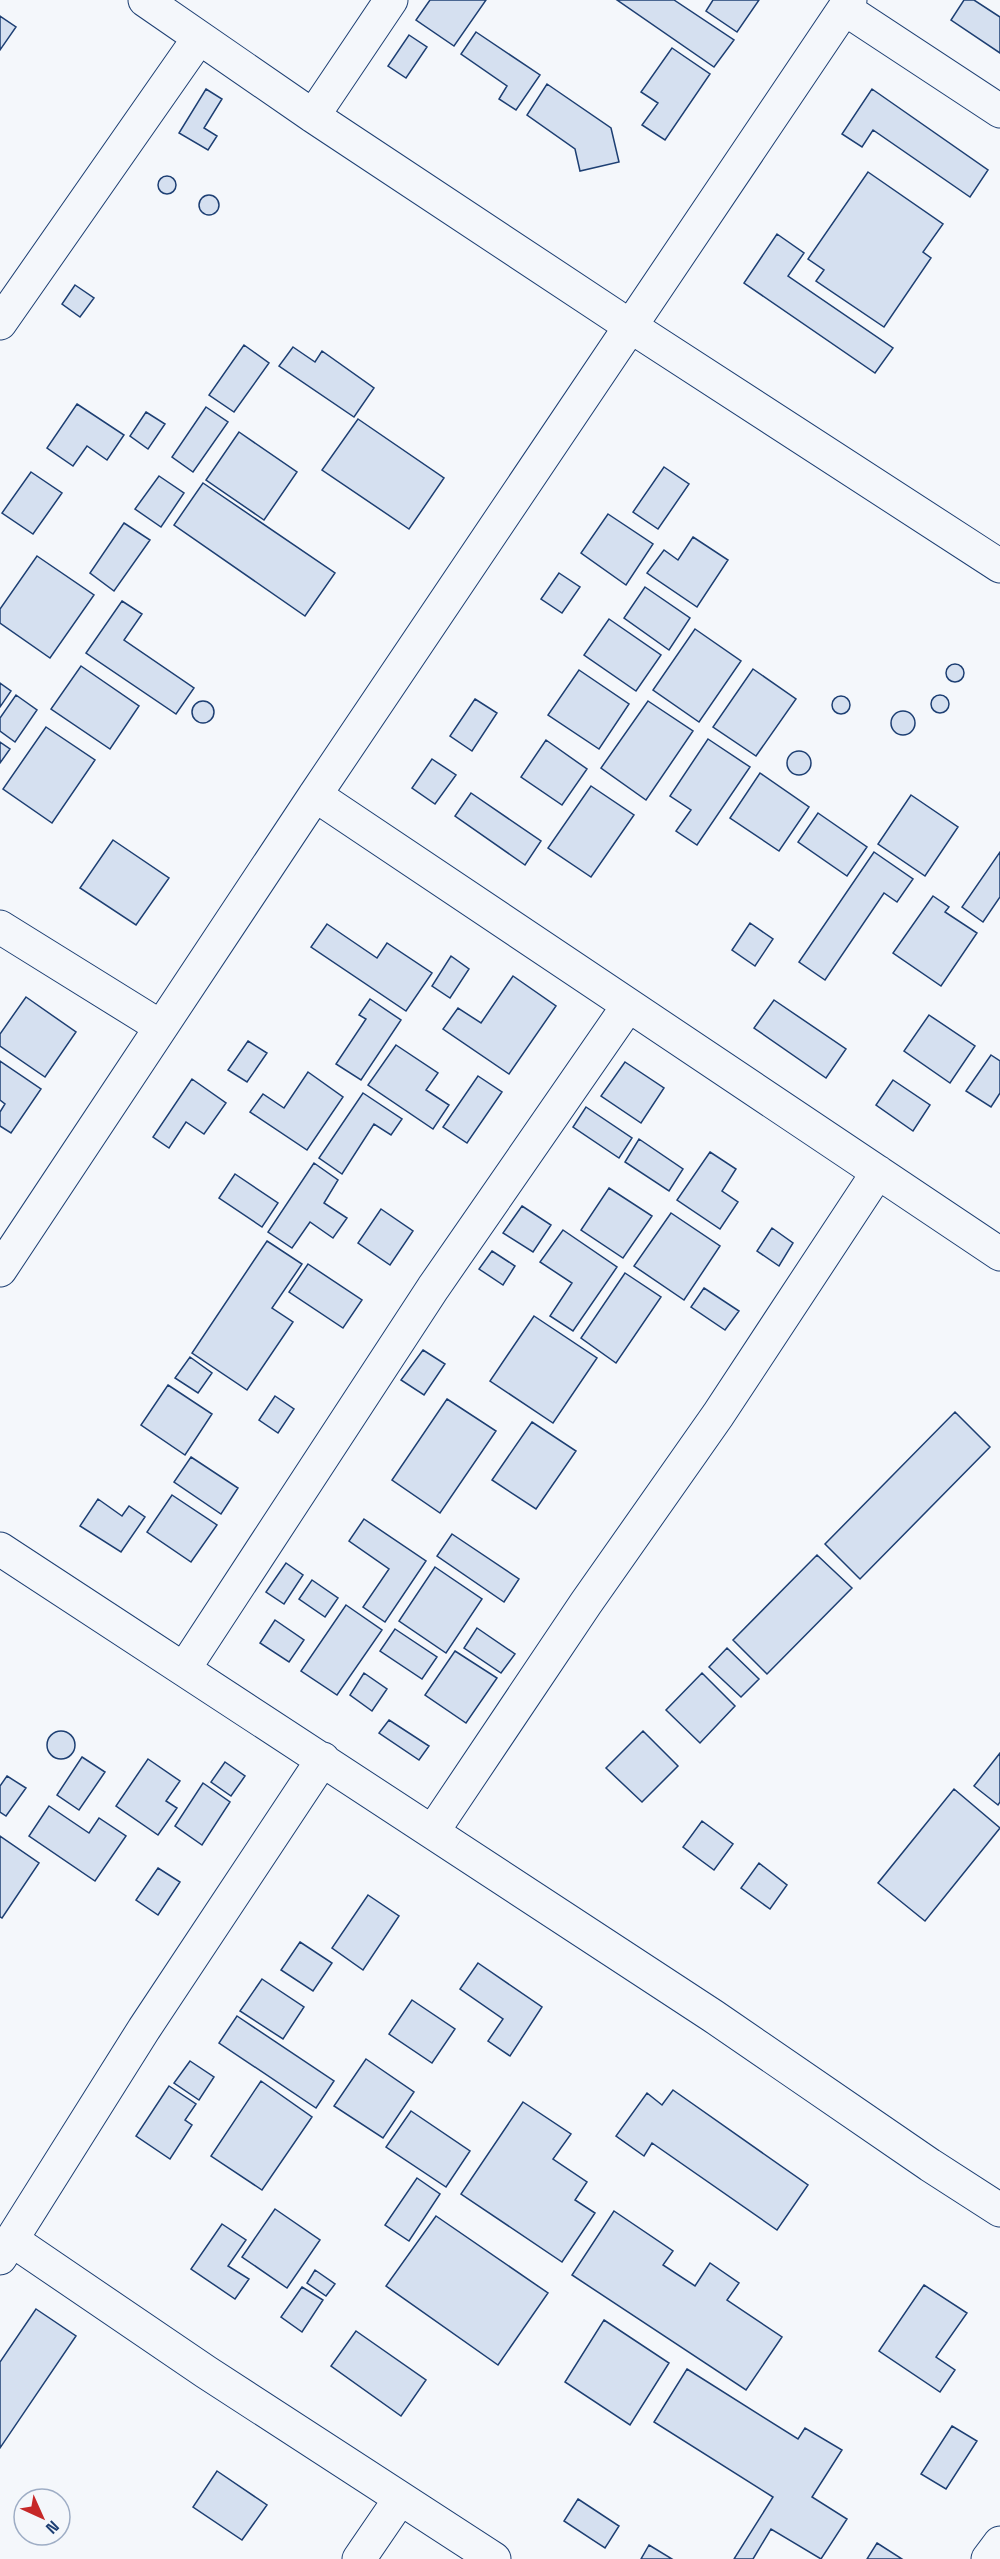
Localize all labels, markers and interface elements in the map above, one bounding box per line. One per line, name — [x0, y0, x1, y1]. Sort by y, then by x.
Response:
north arrow — [12, 2487, 72, 2547]
text: N — [41, 2516, 63, 2538]

